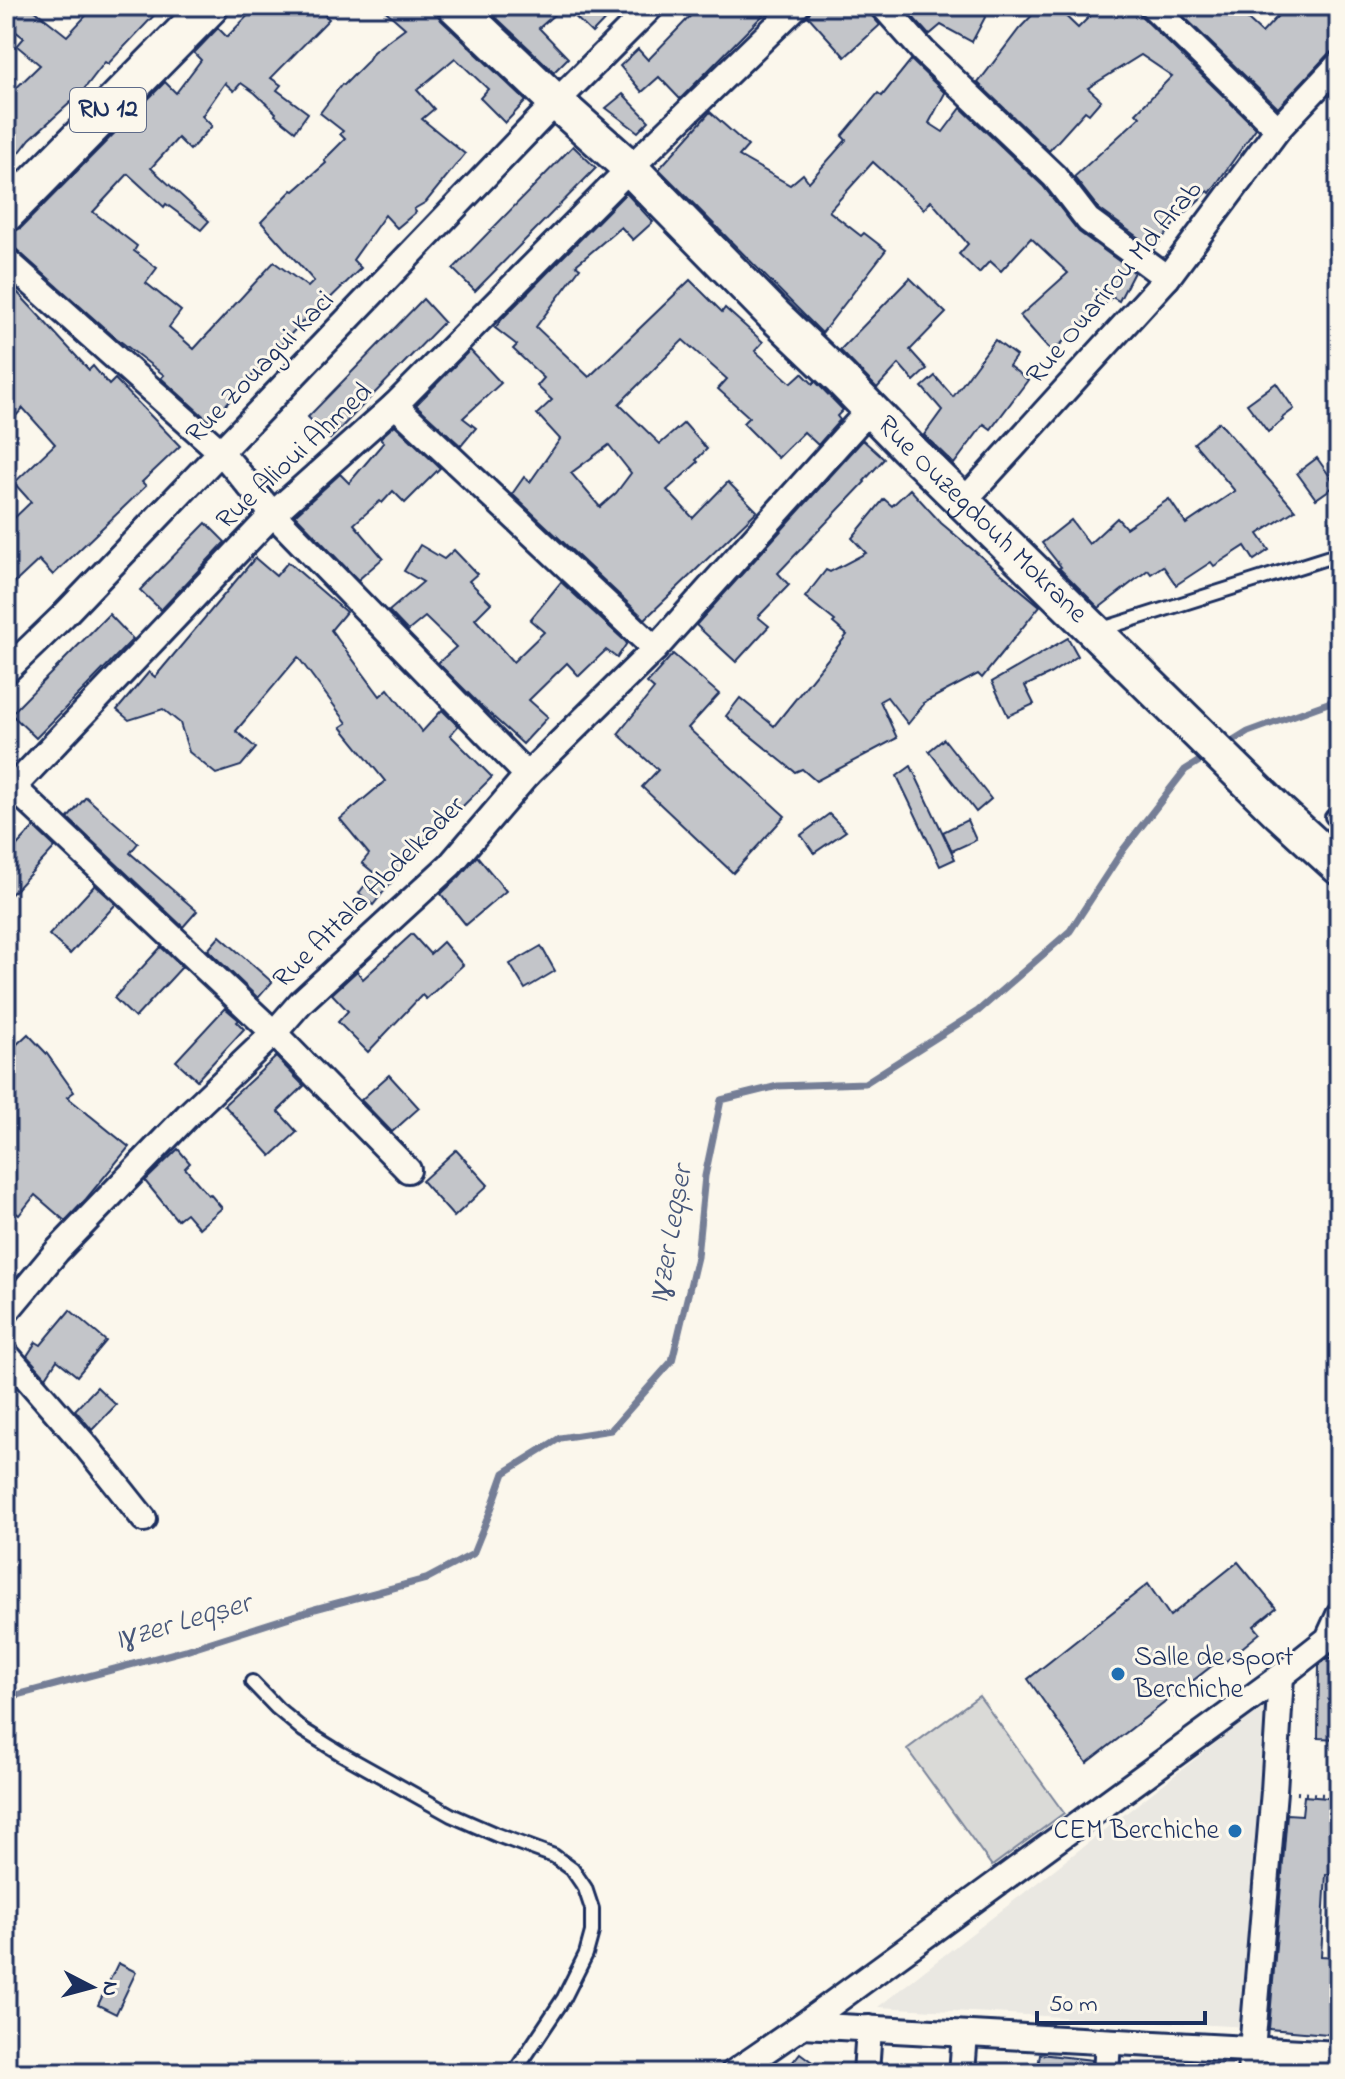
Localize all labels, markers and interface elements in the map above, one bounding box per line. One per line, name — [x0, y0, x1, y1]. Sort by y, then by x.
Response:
road number: RN 12 — [70, 88, 146, 132]
street label: Rue Ouarirou Md Arab — [1017, 172, 1213, 394]
street label: Rue Zouagui Kaci — [177, 282, 345, 454]
street label: Rue Alioui Ahmed — [208, 373, 383, 541]
street label: Rue Ouzegdouh Mokrane — [867, 406, 1097, 634]
street label: Rue Attala Abdelkader — [264, 787, 476, 999]
water label: Iɣzer Leqṣer — [638, 1159, 706, 1308]
water label: Iɣzer Leqṣer — [110, 1582, 260, 1663]
place label: Salle de sport Berchiche — [1133, 1638, 1293, 1711]
marker: Salle de sport Berchiche — [1109, 1665, 1127, 1683]
place label: CEM Berchiche — [1054, 1811, 1219, 1852]
marker: CEM Berchiche — [1226, 1822, 1244, 1840]
north arrow — [52, 1947, 132, 2027]
scale bar — [1037, 1975, 1205, 2025]
text: N — [92, 1980, 126, 1998]
text: 50 m — [1049, 1988, 1098, 2023]

